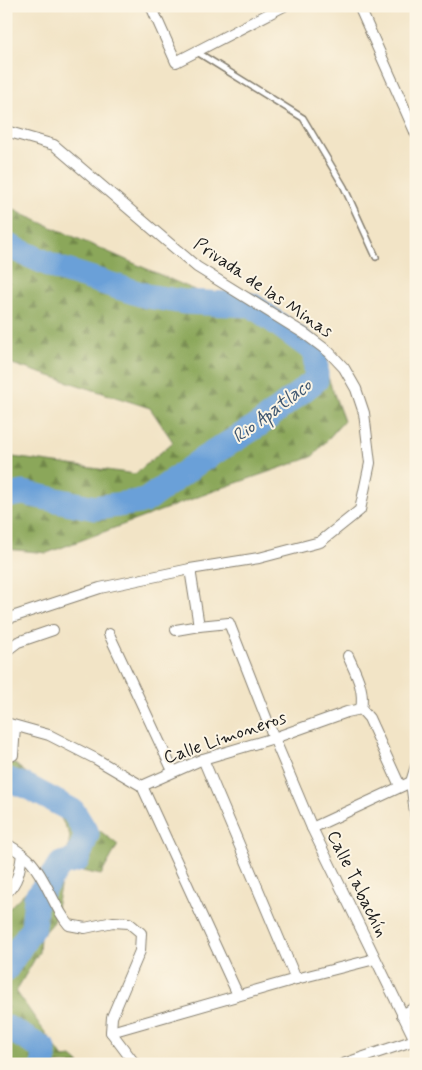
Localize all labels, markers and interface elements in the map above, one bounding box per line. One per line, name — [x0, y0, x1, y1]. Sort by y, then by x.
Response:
street label: Privada de las Minas — [189, 233, 337, 344]
water label: Rio Apatlaco — [227, 373, 318, 451]
street label: Calle Limoneros — [160, 706, 290, 770]
street label: Calle Tabachín — [321, 826, 393, 942]

